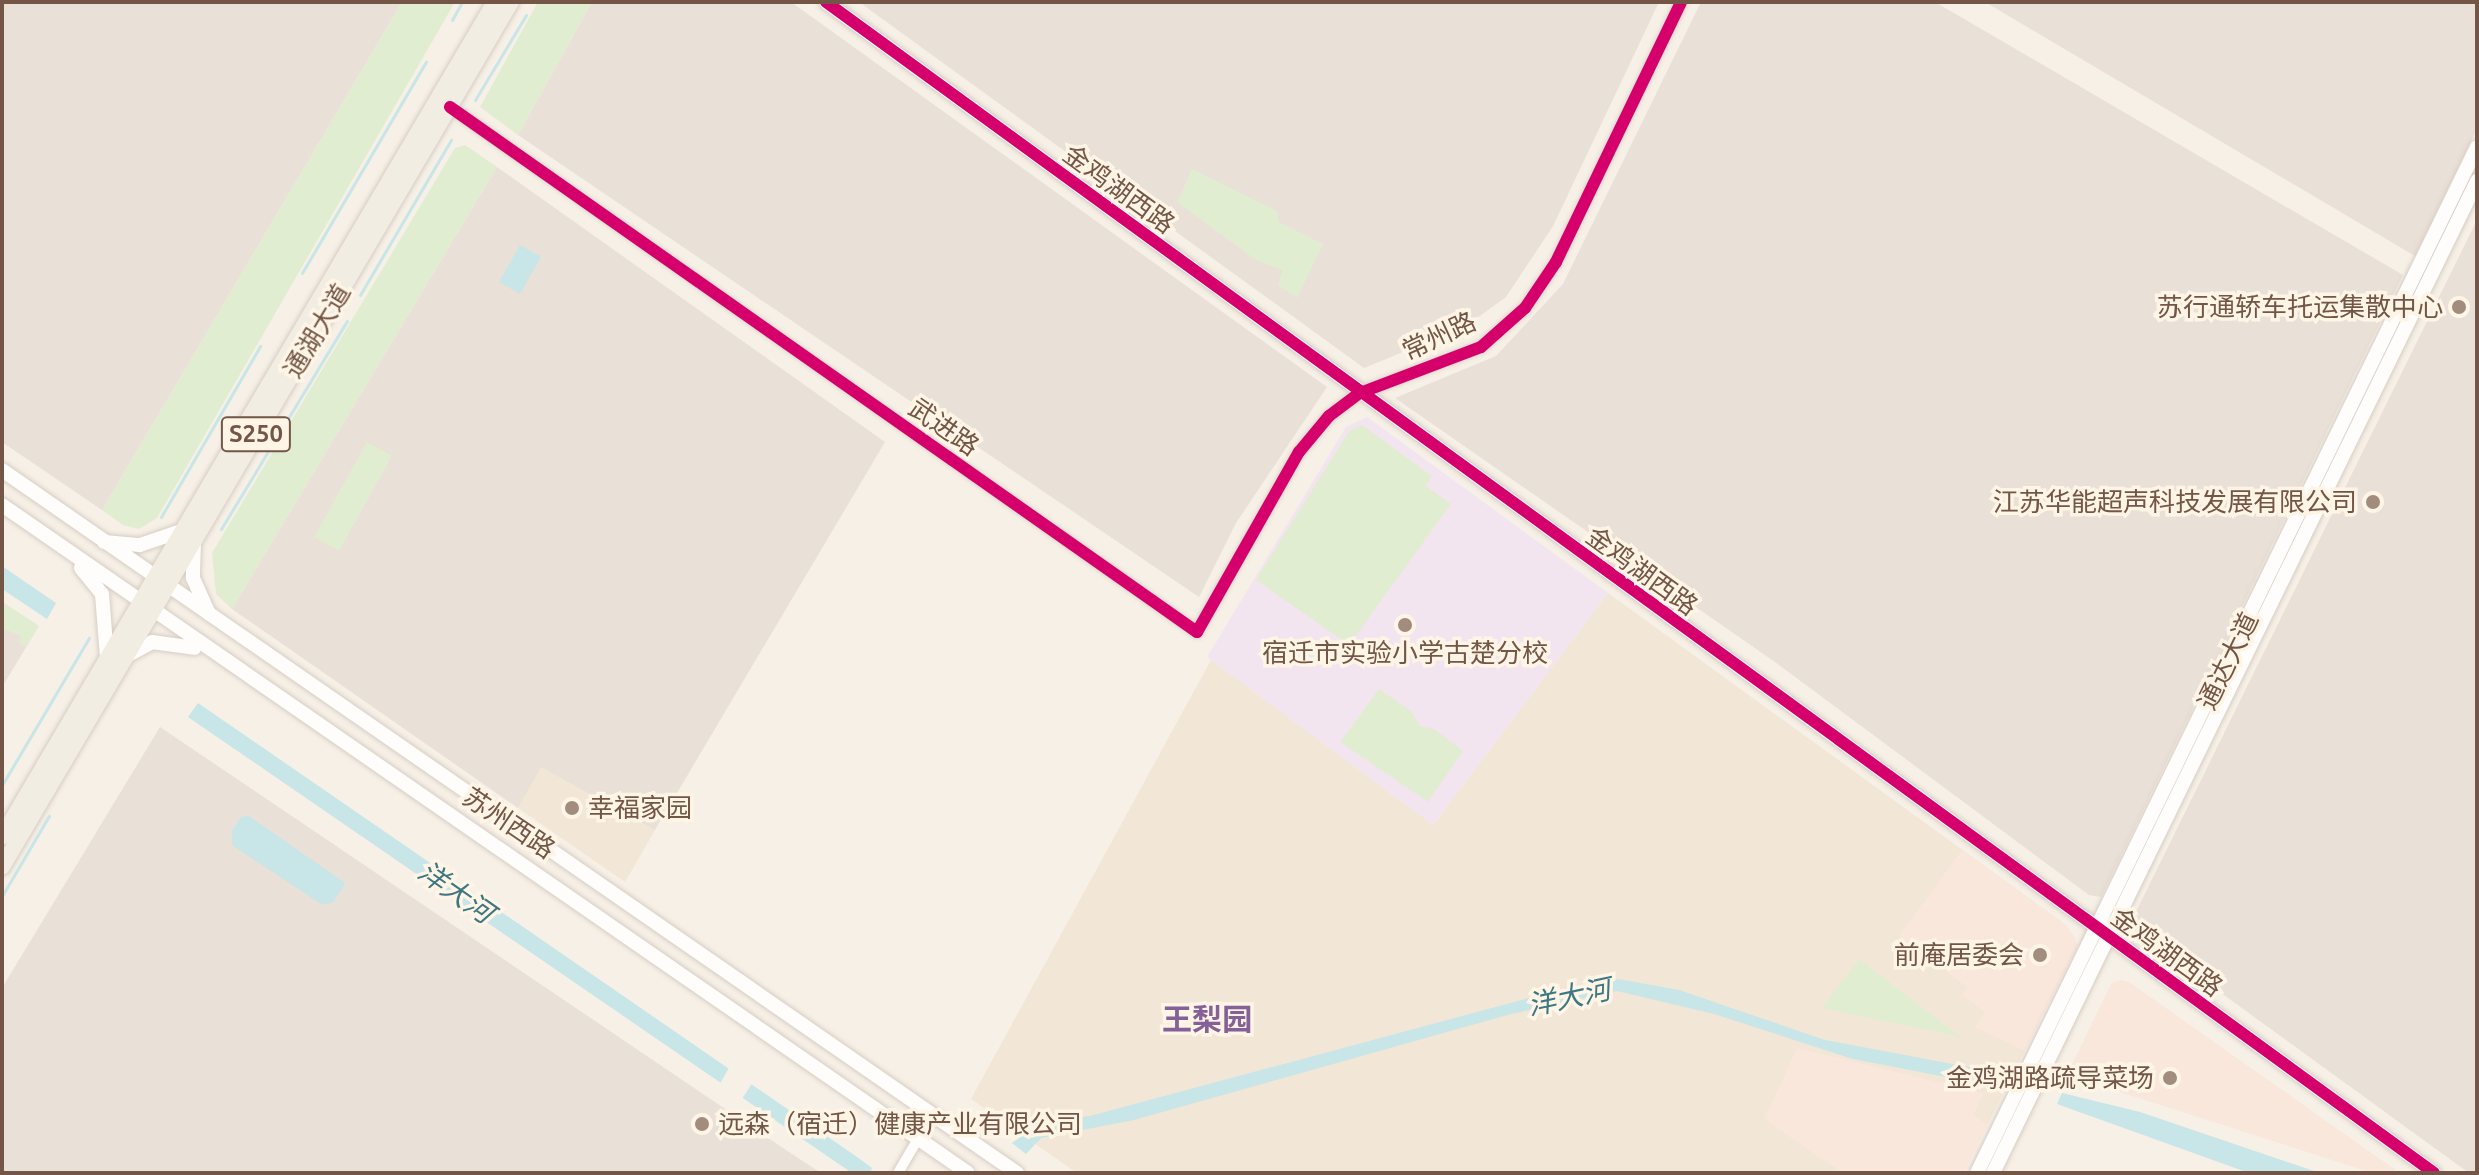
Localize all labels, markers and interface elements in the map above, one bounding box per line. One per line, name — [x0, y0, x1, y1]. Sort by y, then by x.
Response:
street label: 金鸡湖西路 — [1057, 138, 1181, 240]
street label: 通湖大道 — [277, 278, 357, 384]
place label: 苏行通轿车托运集散中心 — [2157, 291, 2443, 323]
marker: 苏行通轿车托运集散中心 — [2450, 298, 2468, 316]
street label: 常州路 — [1397, 305, 1481, 367]
street label: 武进路 — [903, 392, 985, 462]
road number: S250 — [220, 414, 292, 454]
place label: 江苏华能超声科技发展有限公司 — [1993, 486, 2357, 518]
marker: 江苏华能超声科技发展有限公司 — [2364, 493, 2382, 511]
street label: 金鸡湖西路 — [1580, 520, 1704, 622]
street label: 通达大道 — [2191, 607, 2265, 715]
marker: 宿迁市实验小学古楚分校 — [1396, 616, 1414, 634]
place label: 宿迁市实验小学古楚分校 — [1262, 637, 1548, 669]
street label: 苏州西路 — [457, 781, 561, 865]
place label: 幸福家园 — [588, 792, 692, 824]
marker: 幸福家园 — [563, 799, 581, 817]
water label: 洋大河 — [412, 854, 500, 930]
street label: 金鸡湖西路 — [2105, 901, 2229, 1003]
place label: 前庵居委会 — [1894, 939, 2024, 971]
marker: 前庵居委会 — [2031, 946, 2049, 964]
water label: 洋大河 — [1524, 972, 1614, 1022]
district label: 王梨园 — [1162, 1001, 1252, 1037]
place label: 金鸡湖路疏导菜场 — [1946, 1062, 2154, 1094]
marker: 金鸡湖路疏导菜场 — [2161, 1069, 2179, 1087]
place label: 远森（宿迁）健康产业有限公司 — [718, 1108, 1082, 1140]
marker: 远森（宿迁）健康产业有限公司 — [693, 1115, 711, 1133]

